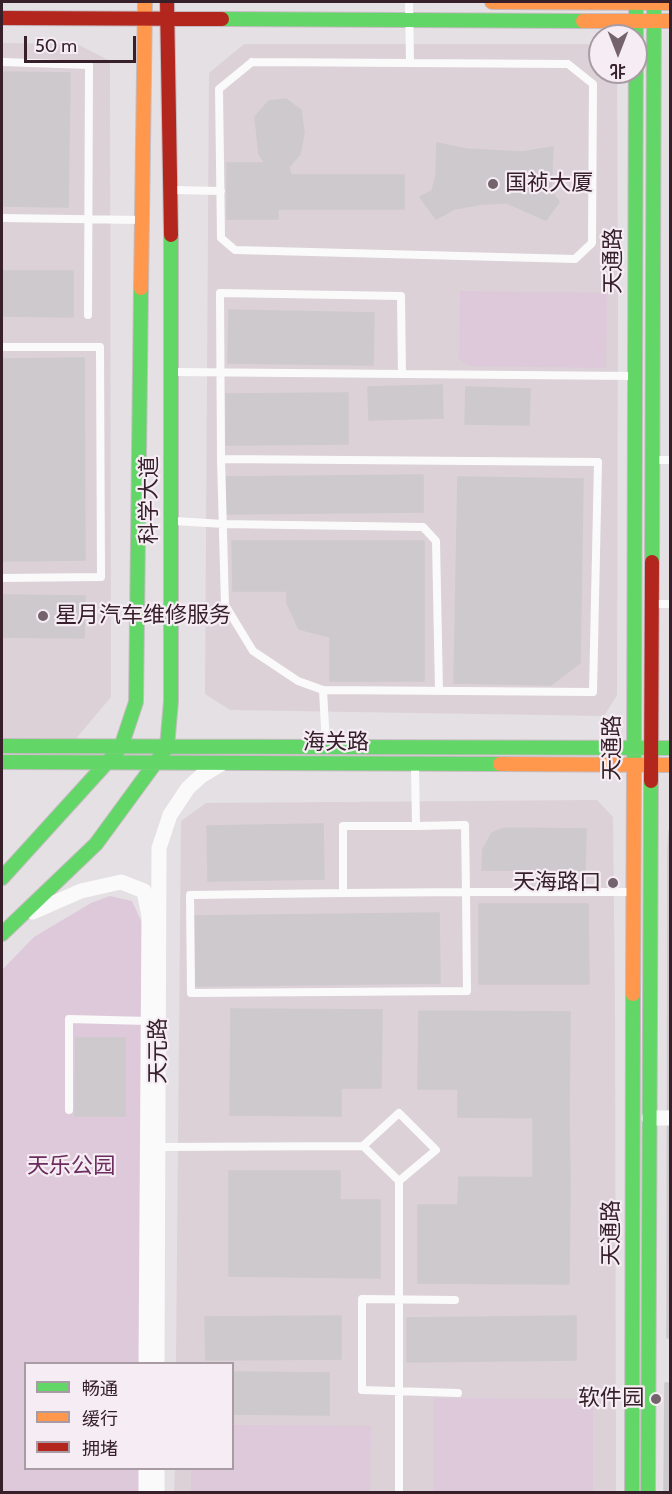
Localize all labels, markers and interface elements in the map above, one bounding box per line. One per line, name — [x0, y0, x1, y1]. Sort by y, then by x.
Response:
scale bar — [27, 24, 140, 62]
north arrow — [588, 24, 648, 84]
text: 50 m — [35, 35, 77, 57]
text: 北 — [610, 61, 626, 80]
place label: 国祯大厦 — [505, 171, 593, 197]
marker: 国祯大厦 — [486, 177, 500, 191]
street label: 天通路 — [601, 228, 627, 294]
street label: 科学大道 — [137, 456, 163, 544]
place label: 星月汽车维修服务 — [55, 603, 231, 629]
marker: 星月汽车维修服务 — [36, 609, 50, 623]
street label: 天通路 — [600, 715, 626, 781]
street label: 海关路 — [303, 730, 369, 756]
place label: 天海路口 — [513, 870, 601, 896]
marker: 天海路口 — [606, 876, 620, 890]
street label: 天元路 — [146, 1018, 172, 1084]
park label: 天乐公园 — [27, 1154, 115, 1180]
street label: 天通路 — [599, 1200, 625, 1266]
legend — [24, 1362, 234, 1470]
text: 畅通 — [82, 1378, 118, 1400]
place label: 软件园 — [578, 1386, 644, 1412]
marker: 软件园 — [649, 1392, 663, 1406]
text: 缓行 — [82, 1408, 118, 1430]
text: 拥堵 — [82, 1438, 118, 1460]

